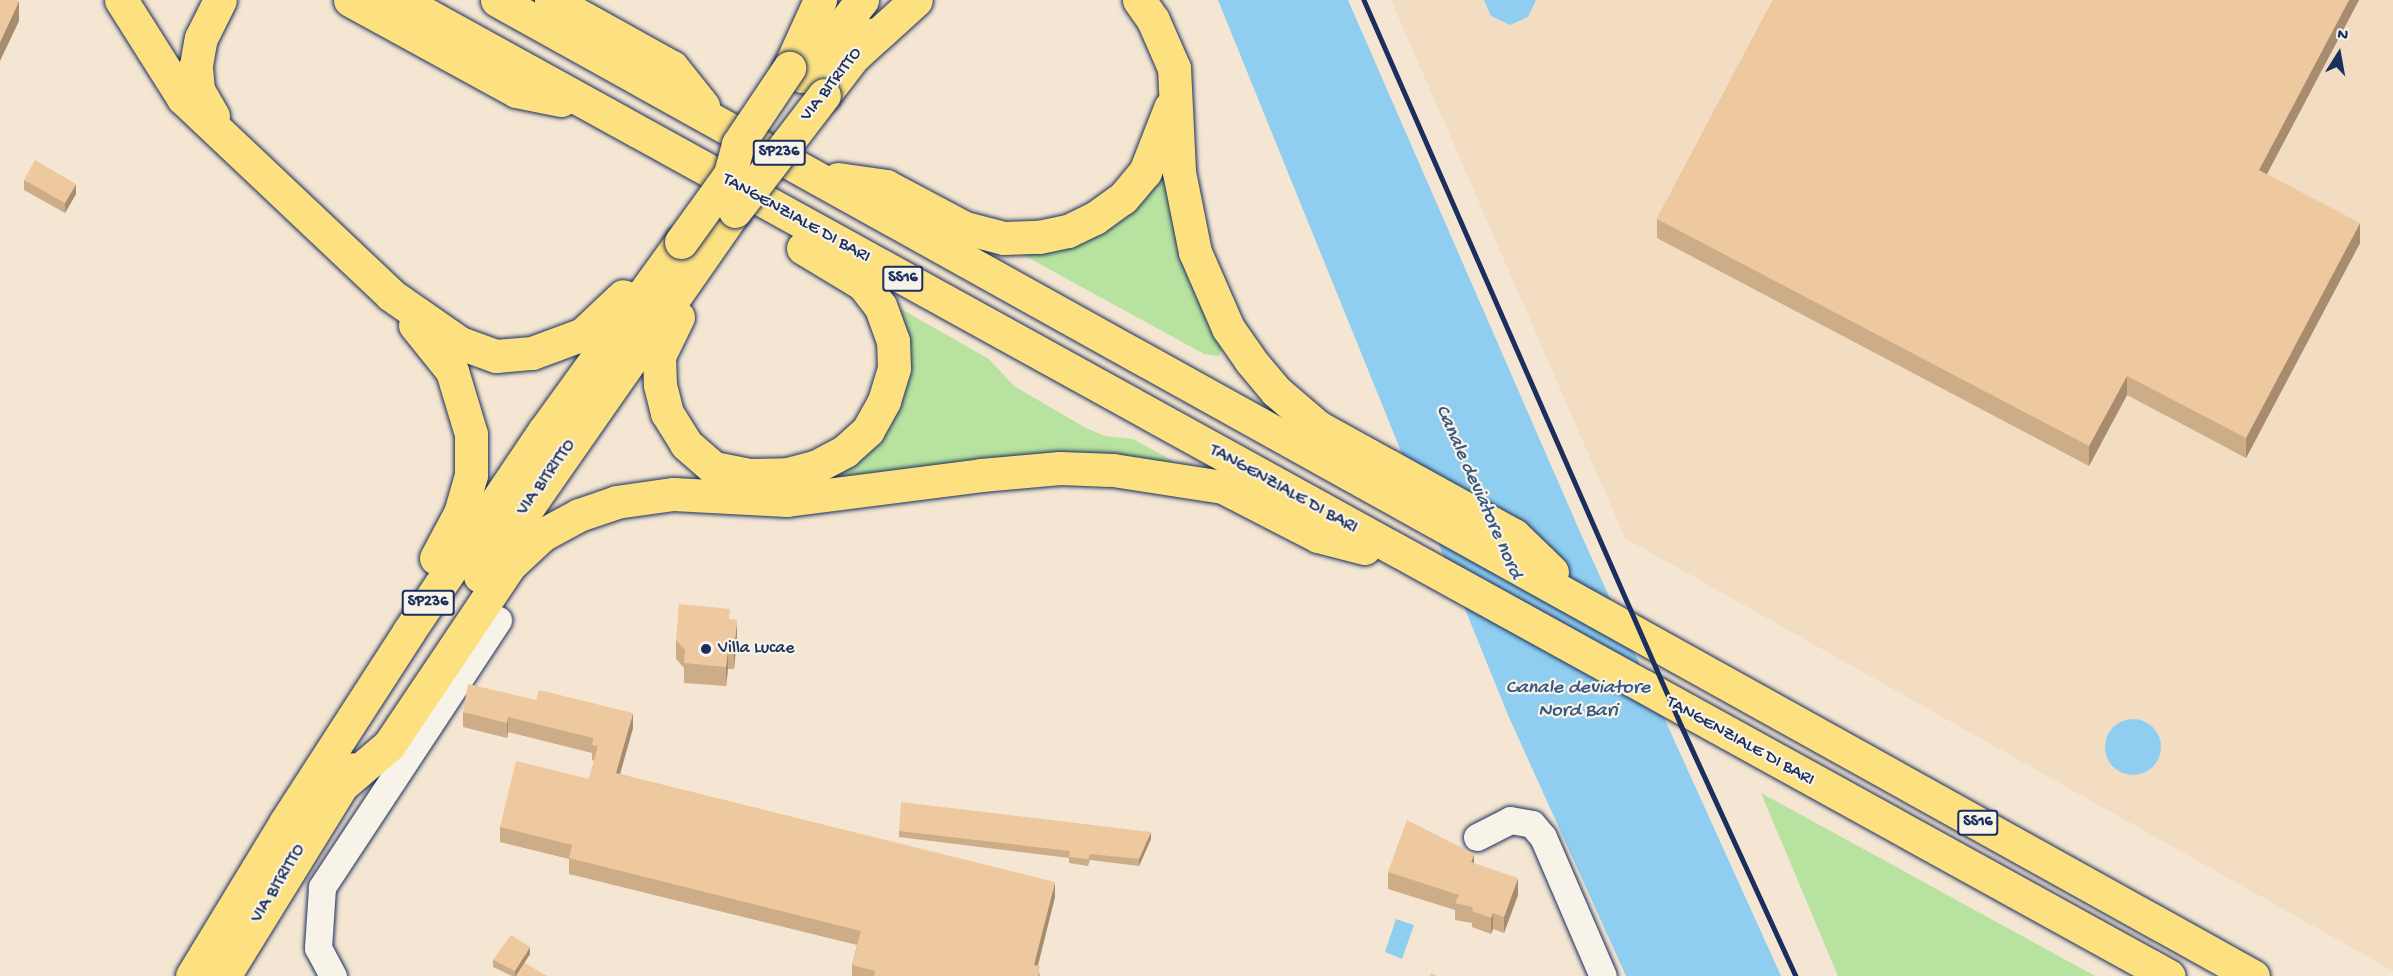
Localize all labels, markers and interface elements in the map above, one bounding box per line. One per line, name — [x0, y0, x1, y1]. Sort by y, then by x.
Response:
north arrow — [2309, 24, 2369, 84]
text: N — [2336, 26, 2349, 46]
street label: VIA BITRITTO — [796, 44, 868, 126]
road number: SP236 — [752, 140, 806, 166]
street label: TANGENZIALE DI BARI — [718, 169, 874, 269]
road number: SS16 — [882, 266, 924, 292]
water label: Canale deviatore nord — [1429, 401, 1527, 583]
street label: VIA BITRITTO — [513, 436, 581, 520]
street label: TANGENZIALE DI BARI — [1205, 440, 1361, 540]
road number: SP236 — [401, 590, 455, 616]
place label: Villa Lucae — [718, 638, 795, 660]
marker: Villa Lucae — [699, 642, 713, 656]
water label: Canale deviatore Nord Bari — [1506, 677, 1650, 724]
street label: TANGENZIALE DI BARI — [1662, 692, 1818, 792]
road number: SS16 — [1957, 810, 1999, 836]
street label: VIA BITRITTO — [247, 841, 311, 927]

